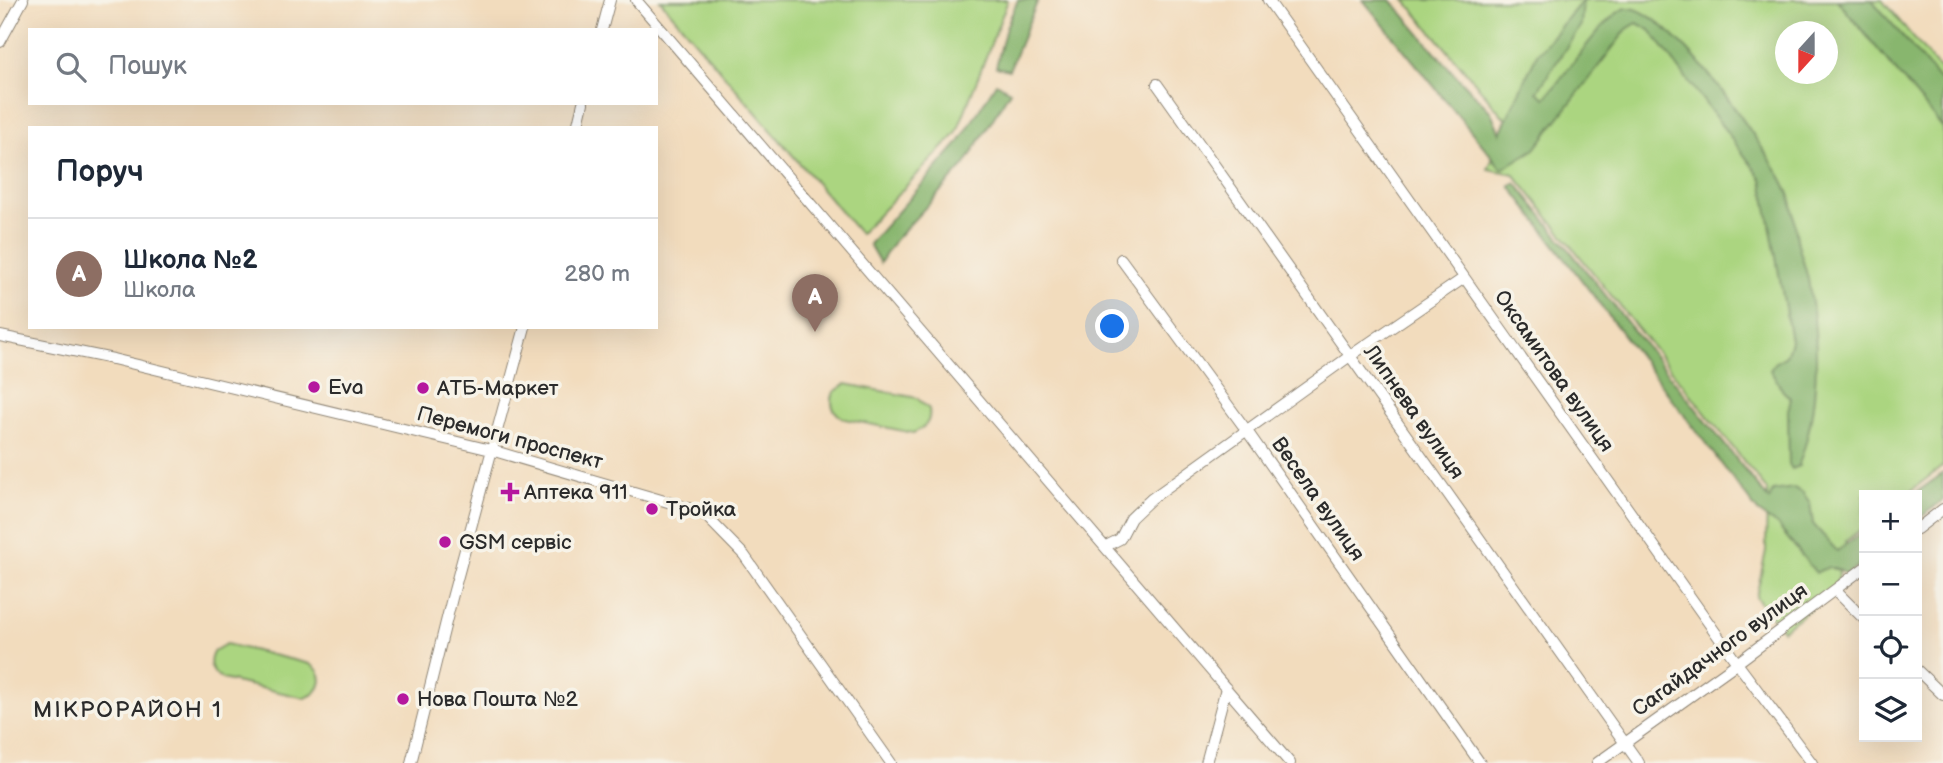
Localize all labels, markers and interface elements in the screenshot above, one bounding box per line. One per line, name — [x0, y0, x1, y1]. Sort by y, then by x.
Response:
north arrow — [1775, 21, 1838, 84]
search box — [28, 28, 658, 105]
icon: search — [52, 48, 90, 86]
text: Пошук — [108, 51, 187, 82]
text: Поруч — [56, 154, 144, 190]
text: Школа №2 — [123, 245, 258, 276]
text: A — [72, 260, 86, 288]
text: 280 m — [564, 260, 630, 288]
pin: A — [792, 274, 838, 332]
text: Школа — [123, 276, 196, 304]
street label: Оксамитова вулиця — [1489, 285, 1619, 457]
your location — [1095, 309, 1129, 343]
street label: Липнева вулиця — [1358, 339, 1470, 484]
place label: Eva — [328, 375, 364, 400]
place label: АТБ-Маркет — [436, 376, 559, 401]
marker: Eva — [306, 379, 322, 395]
marker: АТБ-Маркет — [415, 380, 431, 396]
street label: Перемоги проспект — [414, 401, 606, 475]
street label: Весела вулиця — [1266, 432, 1370, 566]
place label: Аптека 911 — [523, 480, 628, 505]
marker: Аптека 911 — [502, 484, 518, 500]
map controls — [1859, 490, 1922, 742]
button: + — [1859, 490, 1922, 553]
place label: Тройка — [666, 497, 737, 522]
marker: Тройка — [644, 501, 660, 517]
place label: GSM сервіс — [459, 530, 572, 555]
marker: GSM сервіс — [437, 534, 453, 550]
button: − — [1859, 553, 1922, 616]
street label: Сагайдачного вулиця — [1628, 578, 1812, 722]
button: locate — [1859, 616, 1922, 679]
button: layers — [1859, 679, 1922, 742]
place label: Нова Пошта №2 — [417, 687, 578, 712]
marker: Нова Пошта №2 — [395, 691, 411, 707]
district label: МІКРОРАЙОН 1 — [33, 696, 223, 724]

